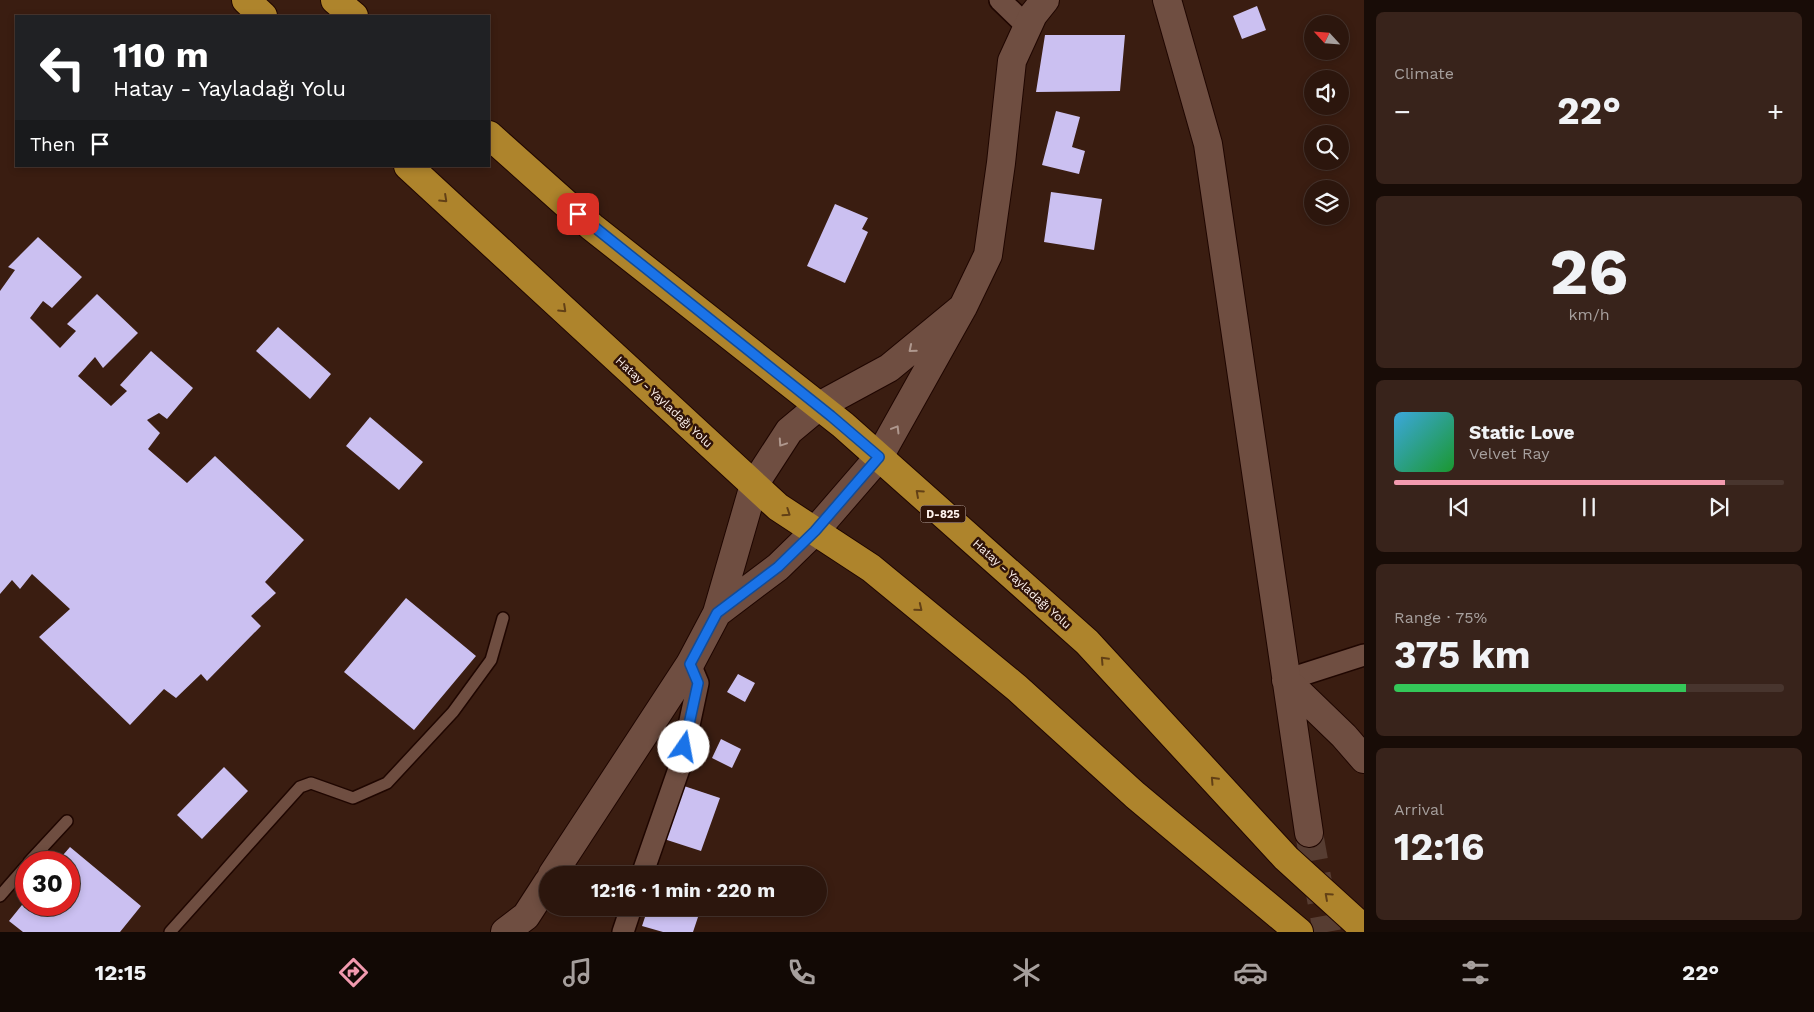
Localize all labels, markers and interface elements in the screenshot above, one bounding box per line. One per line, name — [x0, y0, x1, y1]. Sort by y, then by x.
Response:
north arrow — [1304, 15, 1349, 60]
map controls — [1304, 15, 1349, 225]
text: 110 m — [113, 34, 209, 76]
icon: left — [30, 35, 95, 100]
text: Climate — [1394, 64, 1454, 83]
button: sound — [1304, 70, 1349, 115]
text: Hatay - Yayladağı Yolu — [113, 76, 346, 101]
text: 22° — [1557, 89, 1621, 133]
text: − — [1394, 95, 1411, 128]
text: + — [1767, 95, 1784, 128]
button: search — [1304, 125, 1349, 170]
icon: arrive — [86, 130, 114, 158]
text: Then — [30, 133, 76, 156]
button: layers — [1304, 180, 1349, 225]
one-way arrow — [438, 193, 447, 202]
pin — [557, 193, 599, 235]
icon: arrive — [564, 200, 592, 228]
text: 26 — [1550, 234, 1628, 310]
one-way arrow — [558, 303, 567, 312]
text: km/h — [1568, 305, 1610, 324]
one-way arrow — [909, 344, 918, 353]
street label: Hatay - Yayladağı Yolu — [613, 354, 715, 450]
text: Static Love — [1469, 421, 1574, 444]
one-way arrow — [890, 425, 900, 434]
one-way arrow — [779, 437, 788, 446]
text: Velvet Ray — [1469, 444, 1549, 463]
one-way arrow — [916, 490, 925, 498]
icon: previous — [1445, 493, 1473, 521]
icon: pause — [1575, 493, 1603, 521]
icon: next — [1705, 493, 1733, 521]
road number: D-825 — [920, 506, 966, 522]
one-way arrow — [781, 507, 791, 516]
street label: Hatay - Yayladağı Yolu — [970, 536, 1074, 632]
one-way arrow — [913, 602, 922, 611]
text: Range · 75% — [1394, 608, 1487, 627]
text: 375 km — [1394, 633, 1531, 677]
one-way arrow — [1101, 657, 1110, 666]
position arrow — [657, 720, 709, 772]
one-way arrow — [1211, 776, 1220, 785]
text: Arrival — [1394, 800, 1444, 819]
text: 12:16 — [1394, 825, 1484, 869]
speed limit sign: 30 — [15, 851, 80, 916]
text: 12:16 · 1 min · 220 m — [591, 879, 775, 902]
one-way arrow — [1325, 893, 1334, 902]
icon: directions — [336, 955, 371, 990]
icon: music — [560, 955, 595, 990]
icon: phone — [784, 955, 819, 990]
icon: climate — [1009, 955, 1044, 990]
icon: car — [1233, 955, 1268, 990]
icon: filters — [1458, 955, 1493, 990]
text: 12:15 — [95, 960, 146, 985]
text: 22° — [1682, 960, 1719, 985]

